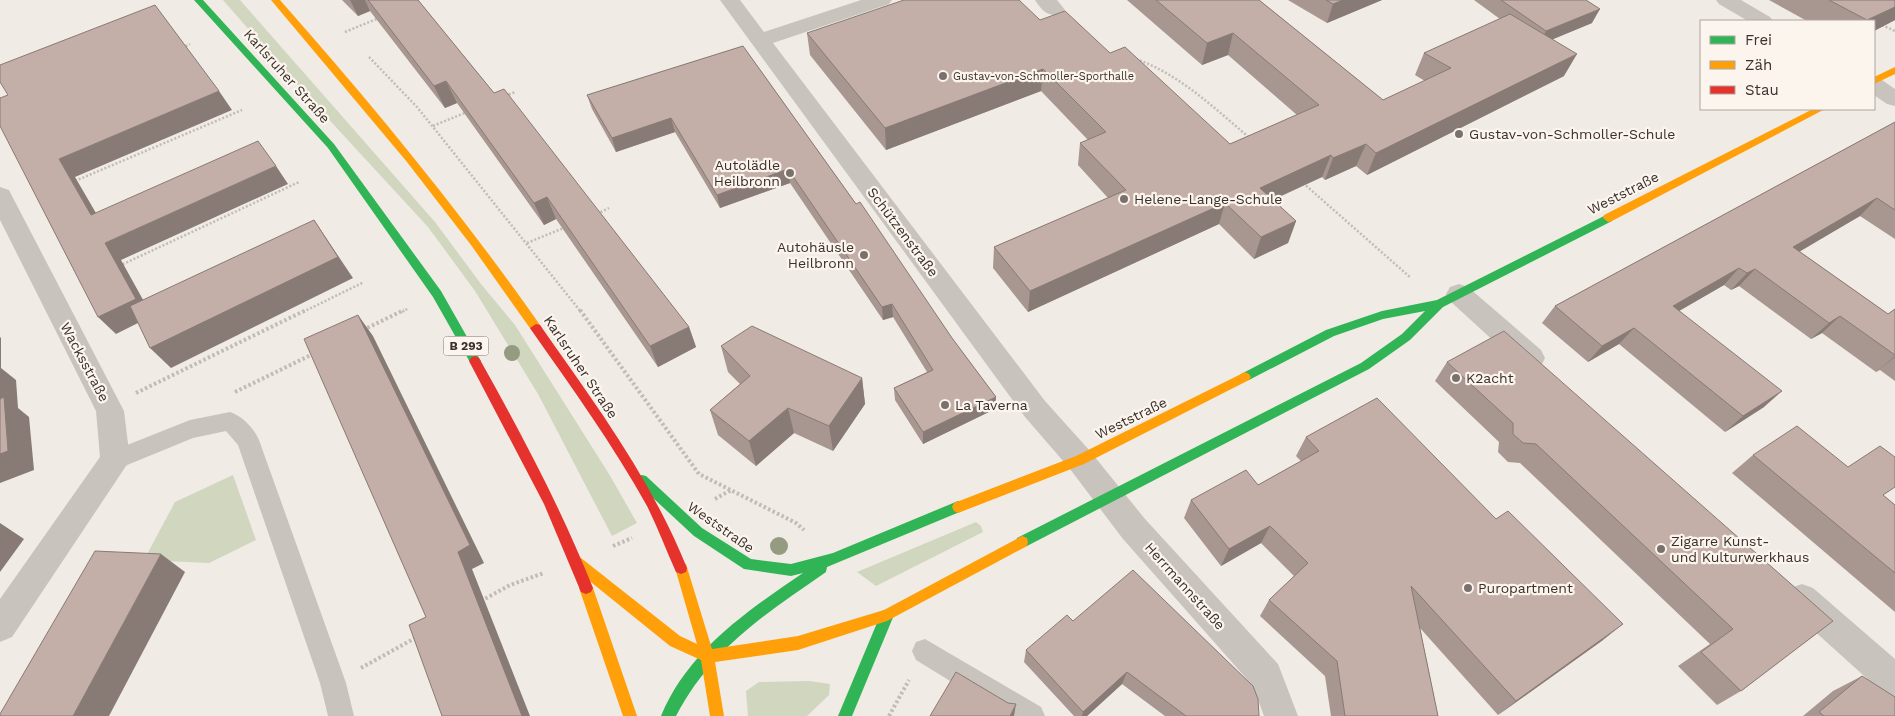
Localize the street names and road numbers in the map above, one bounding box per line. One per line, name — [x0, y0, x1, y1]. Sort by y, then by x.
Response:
street label: Karlsruher Straße — [241, 26, 333, 126]
street label: Weststraße — [1585, 168, 1661, 218]
street label: Schützenstraße — [864, 184, 942, 280]
street label: Karlsruher Straße — [541, 313, 621, 421]
street label: Wacksstraße — [57, 320, 113, 404]
road number: B 293 — [444, 336, 488, 356]
street label: Weststraße — [1093, 394, 1169, 442]
street label: Weststraße — [685, 498, 757, 556]
street label: Herrmannstraße — [1142, 539, 1228, 633]

